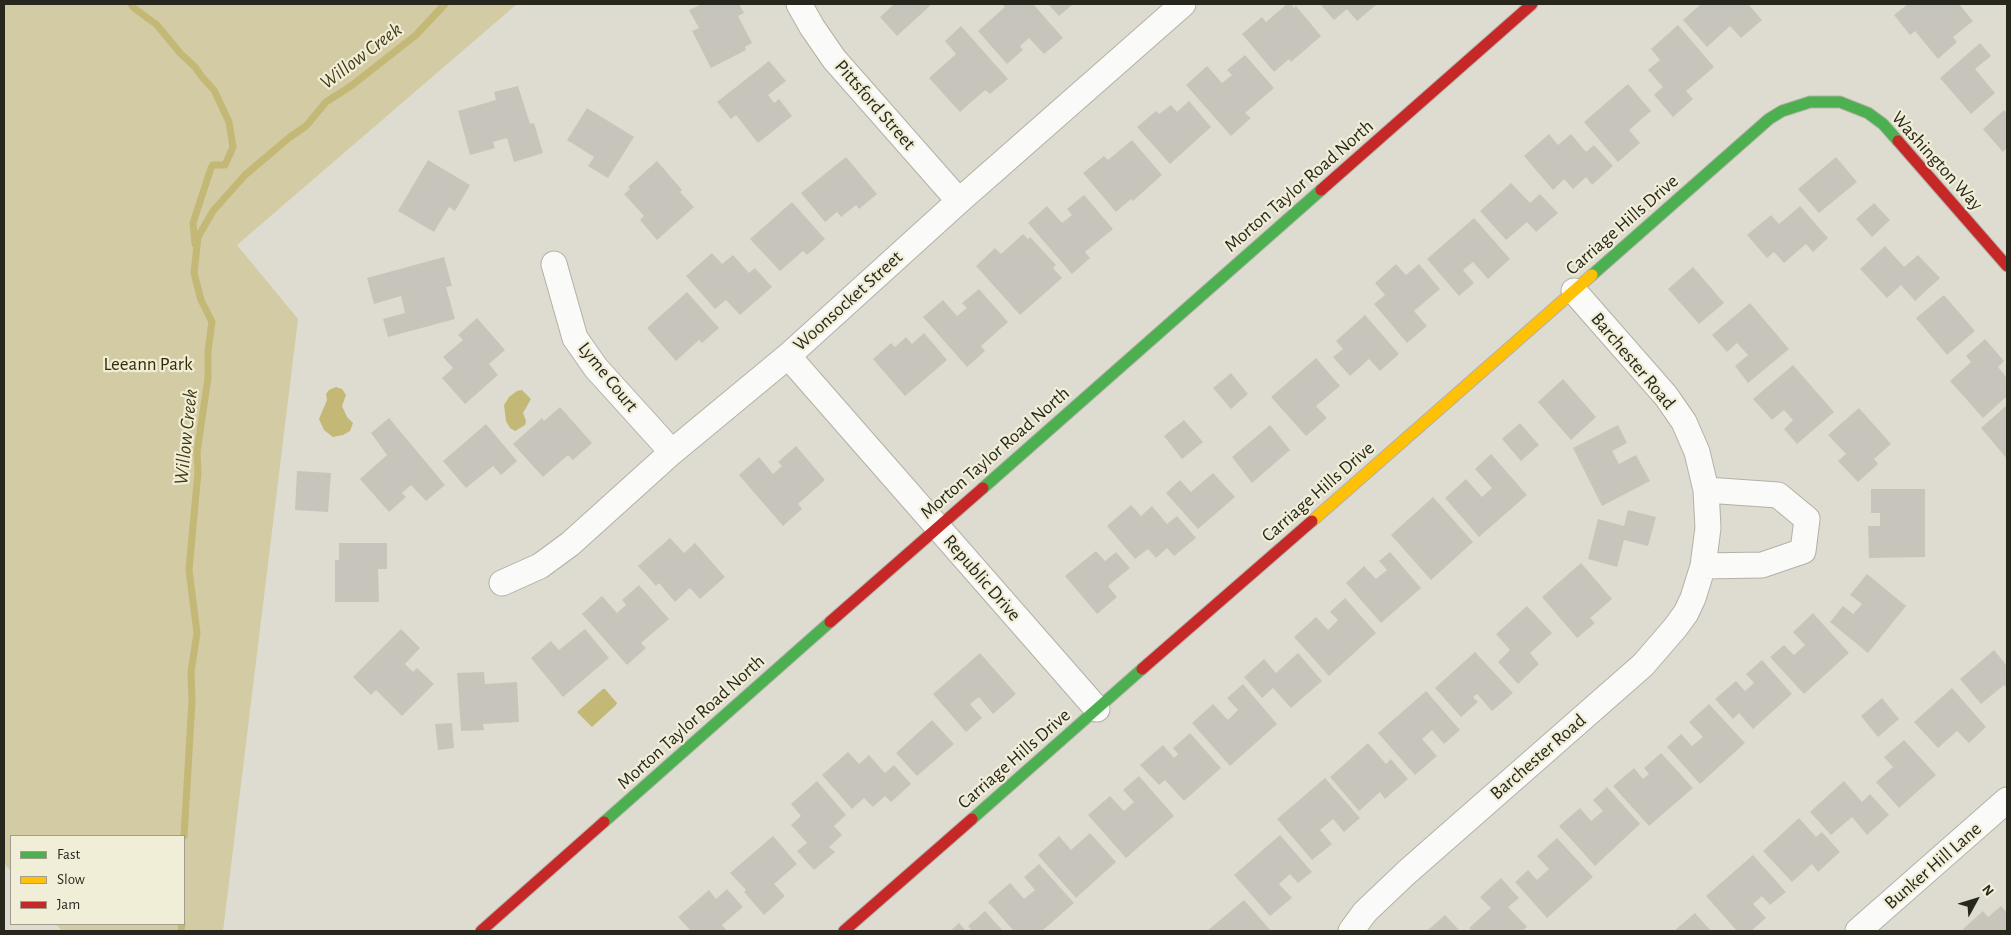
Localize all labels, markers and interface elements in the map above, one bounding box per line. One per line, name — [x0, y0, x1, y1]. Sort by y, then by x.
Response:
water label: Willow Creek — [315, 17, 407, 95]
street label: Pittsford Street — [830, 55, 920, 155]
street label: Washington Way — [1886, 107, 1988, 215]
street label: Morton Taylor Road North — [1220, 115, 1378, 257]
street label: Carriage Hills Drive — [1561, 170, 1683, 280]
street label: Woonsocket Street — [789, 246, 907, 356]
street label: Barchester Road — [1586, 308, 1680, 414]
street label: Lyme Court — [573, 338, 643, 416]
park label: Leeann Park — [103, 353, 193, 375]
street label: Morton Taylor Road North — [916, 382, 1074, 524]
water label: Willow Creek — [169, 388, 203, 486]
street label: Carriage Hills Drive — [1257, 437, 1379, 547]
street label: Republic Drive — [938, 530, 1026, 626]
street label: Morton Taylor Road North — [613, 650, 769, 794]
street label: Carriage Hills Drive — [953, 704, 1075, 814]
street label: Barchester Road — [1485, 709, 1591, 805]
street label: Bunker Hill Lane — [1880, 818, 1986, 914]
legend — [10, 835, 185, 925]
text: Fast — [57, 847, 80, 862]
text: Slow — [57, 872, 85, 887]
north arrow — [1951, 875, 2001, 925]
text: N — [1979, 882, 1996, 899]
text: Jam — [57, 897, 80, 912]

